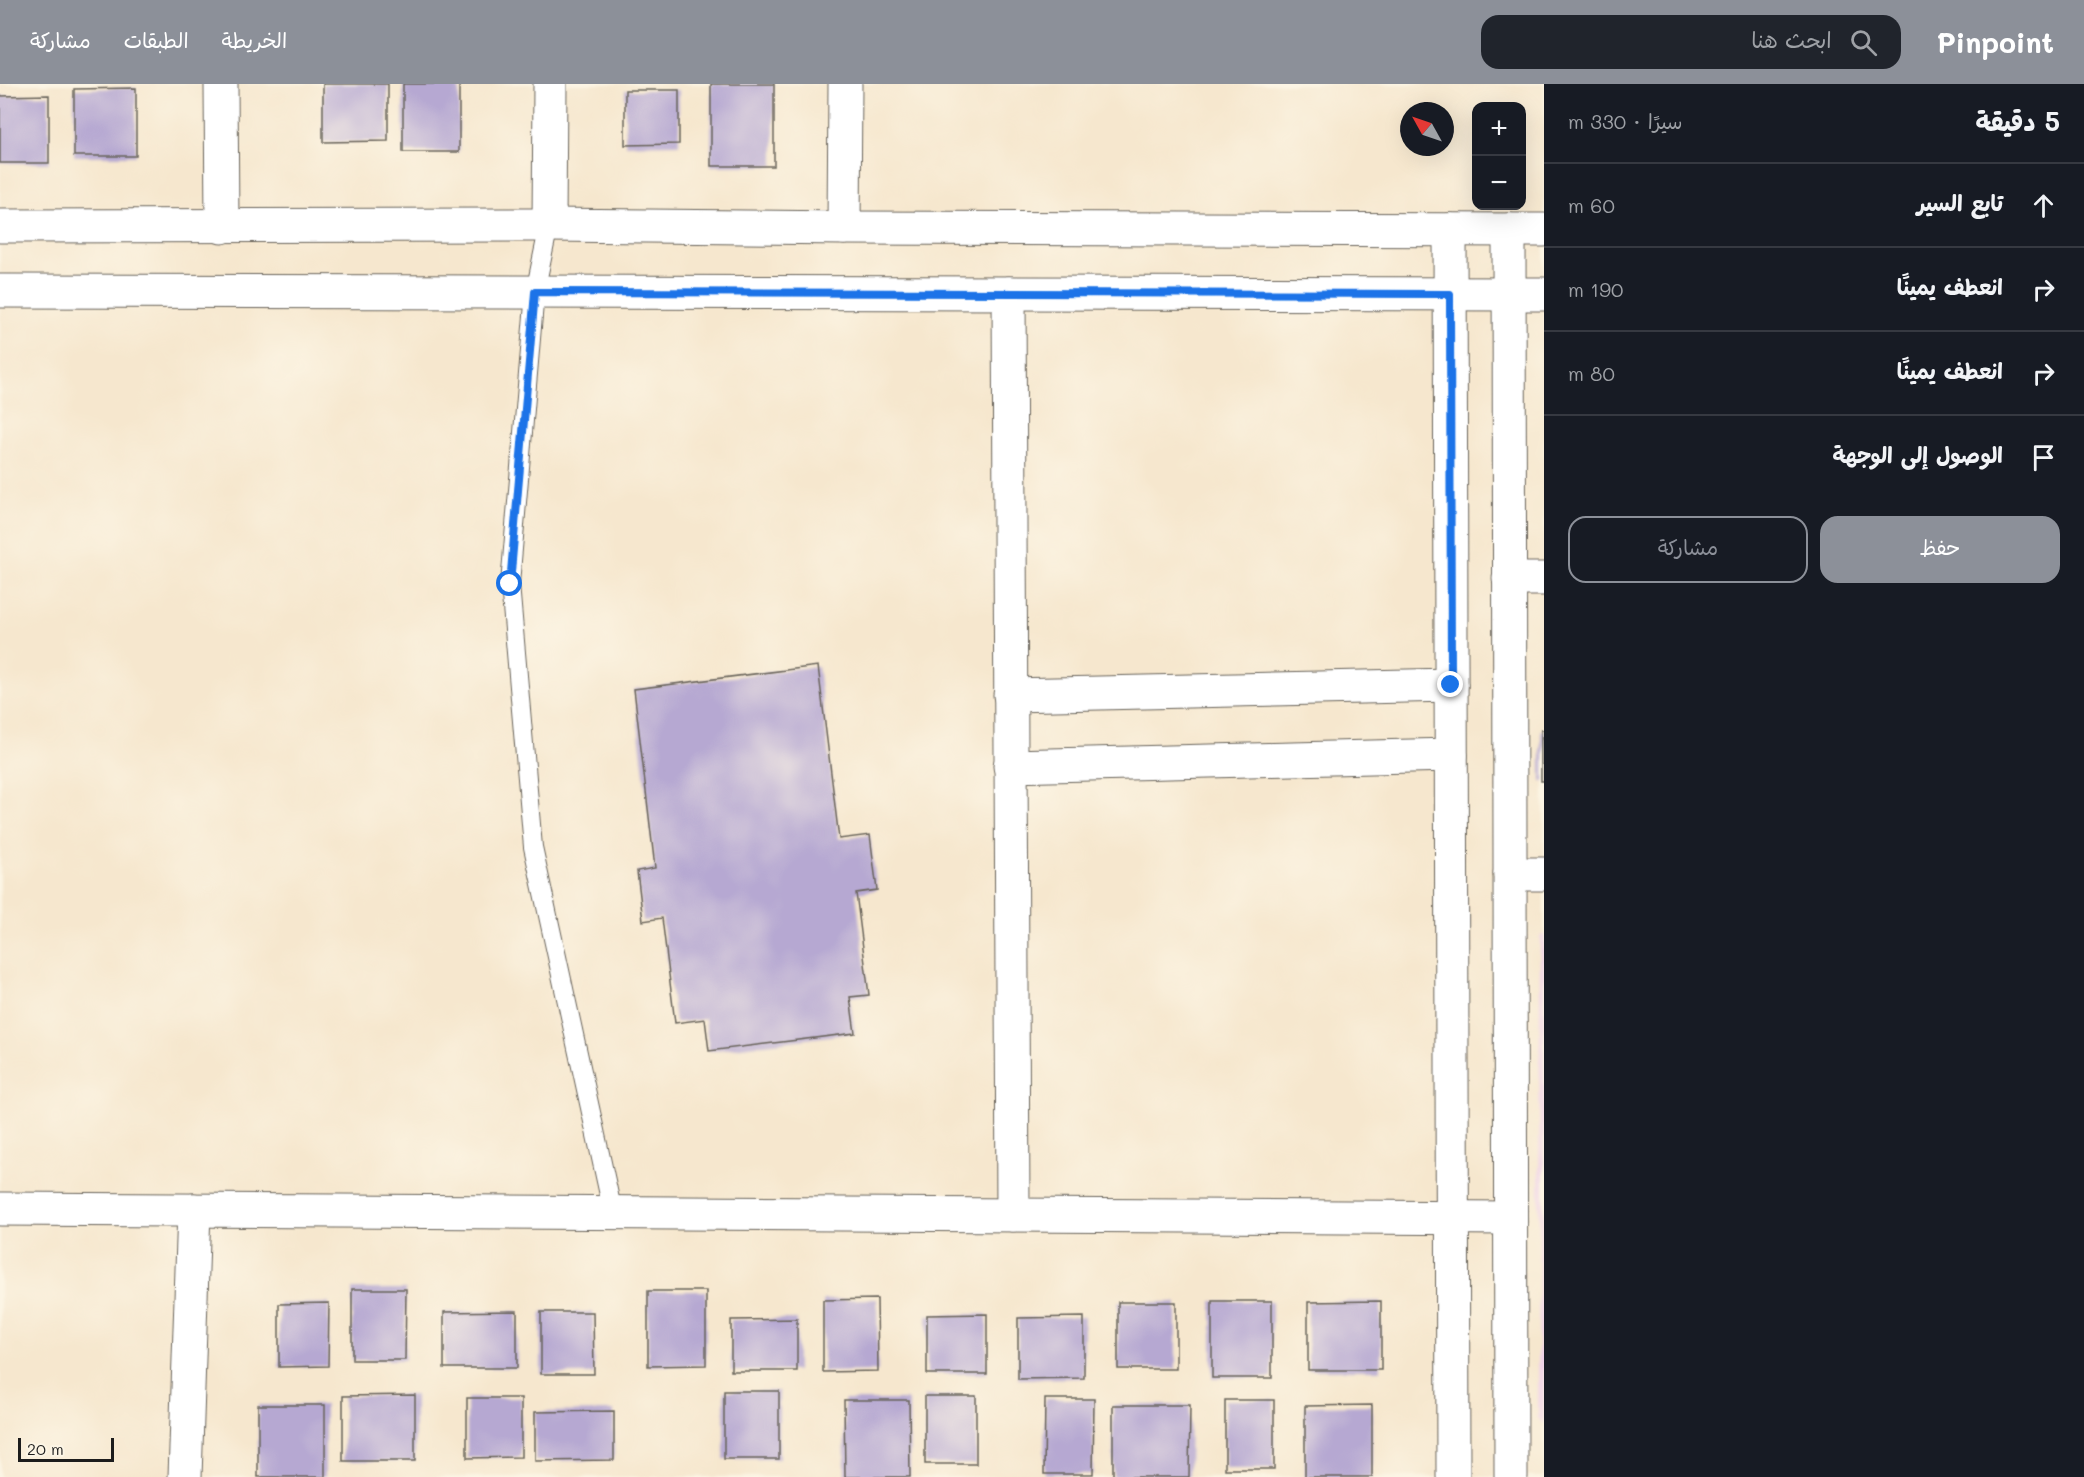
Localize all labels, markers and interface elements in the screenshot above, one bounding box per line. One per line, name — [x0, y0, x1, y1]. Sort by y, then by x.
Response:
search box — [1481, 15, 1901, 69]
text: Pinpoint — [1937, 24, 2054, 60]
text: ابحث هنا — [1751, 25, 1832, 54]
text: مشاركة — [30, 26, 91, 53]
text: الطبقات — [124, 26, 189, 53]
text: الخريطة — [222, 26, 287, 53]
icon: search — [1847, 26, 1880, 59]
north arrow — [1400, 102, 1454, 156]
map controls — [1472, 102, 1526, 210]
button: + — [1472, 102, 1526, 156]
text: 5 دقيقة — [1975, 104, 2060, 138]
text: سيرًا · 330 m — [1568, 108, 1682, 134]
button: − — [1472, 156, 1526, 210]
text: تابع السير — [1917, 188, 2003, 217]
icon: ahead — [2027, 189, 2060, 222]
text: 60 m — [1568, 192, 1615, 218]
text: انعطف يمينًا — [1897, 272, 2003, 301]
icon: right — [2027, 273, 2060, 306]
text: 190 m — [1568, 276, 1623, 302]
text: انعطف يمينًا — [1897, 356, 2003, 385]
icon: right — [2027, 357, 2060, 390]
text: 80 m — [1568, 360, 1615, 386]
text: الوصول إلى الوجهة — [1832, 440, 2003, 469]
icon: arrive — [2027, 441, 2060, 474]
button: مشاركة — [1568, 516, 1808, 583]
button: حفظ — [1820, 516, 2060, 583]
route start — [496, 570, 522, 596]
route end — [1437, 671, 1463, 697]
scale bar — [18, 1435, 114, 1462]
text: 20 m — [27, 1438, 64, 1459]

